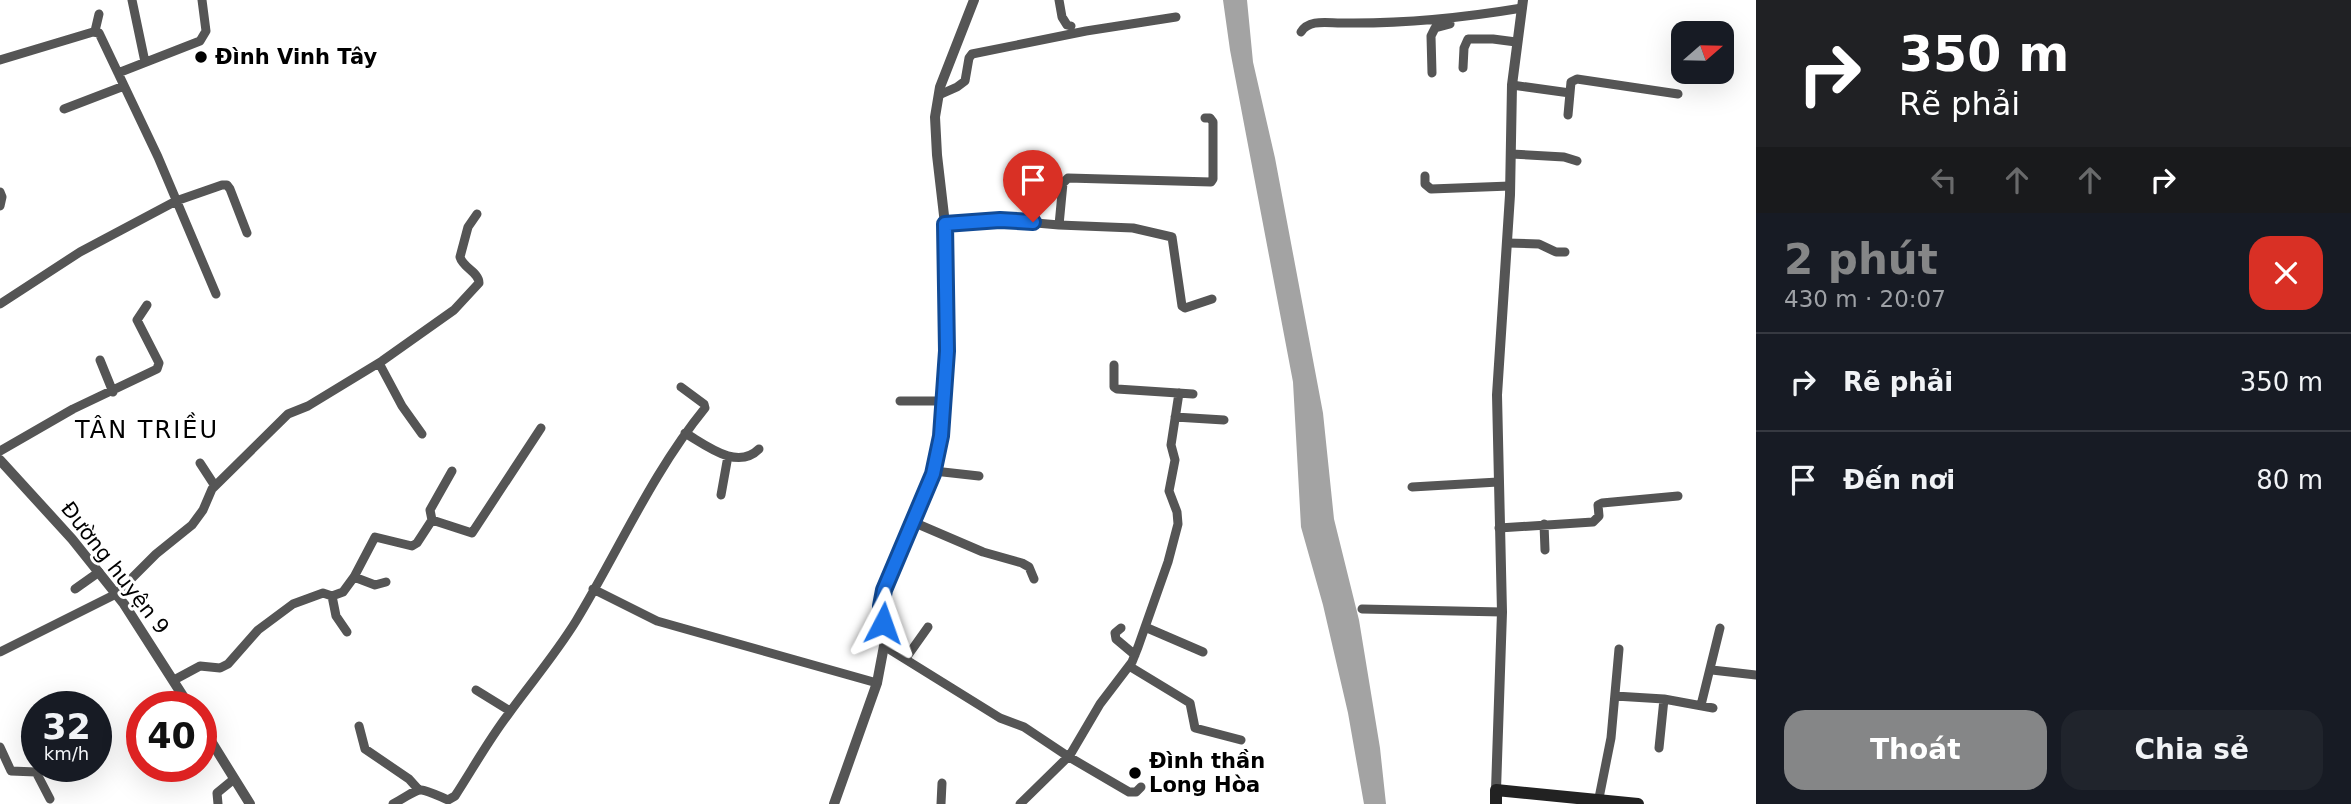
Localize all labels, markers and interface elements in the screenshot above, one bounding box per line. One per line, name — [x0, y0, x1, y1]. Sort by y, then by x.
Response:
north arrow — [1671, 21, 1734, 84]
map controls — [1671, 21, 1734, 84]
text: 350 m — [1899, 26, 2069, 83]
icon: right — [1784, 28, 1875, 119]
place label: Đình Vinh Tây — [215, 45, 377, 69]
marker: Đình Vinh Tây — [193, 49, 209, 65]
text: Rẽ phải — [1899, 85, 2020, 123]
pin — [1003, 150, 1063, 222]
icon: arrive — [1014, 161, 1052, 199]
icon: left — [1925, 161, 1963, 199]
icon: ahead — [1998, 161, 2036, 199]
icon: ahead — [2071, 161, 2109, 199]
icon: right — [2144, 161, 2182, 199]
text: 2 phút — [1784, 235, 1938, 284]
button: close — [2249, 236, 2323, 310]
text: 430 m · 20:07 — [1784, 286, 1946, 312]
icon: right — [1784, 363, 1822, 401]
text: Rẽ phải — [1843, 367, 1953, 397]
text: 350 m — [2240, 367, 2323, 397]
district label: TÂN TRIỀU — [74, 412, 219, 444]
icon: arrive — [1784, 461, 1822, 499]
text: Đến nơi — [1843, 465, 1955, 495]
text: 80 m — [2256, 465, 2323, 495]
street label: Đường huyện 9 — [56, 497, 174, 639]
position arrow — [846, 586, 920, 660]
speed limit sign: 40 — [126, 691, 217, 782]
text: 32 — [42, 707, 91, 747]
button: Thoát — [1784, 710, 2047, 790]
button: Chia sẻ — [2061, 710, 2323, 790]
text: km/h — [44, 743, 89, 764]
place label: Đình thần Long Hòa — [1149, 749, 1265, 797]
marker: Đình thần Long Hòa — [1127, 765, 1143, 781]

